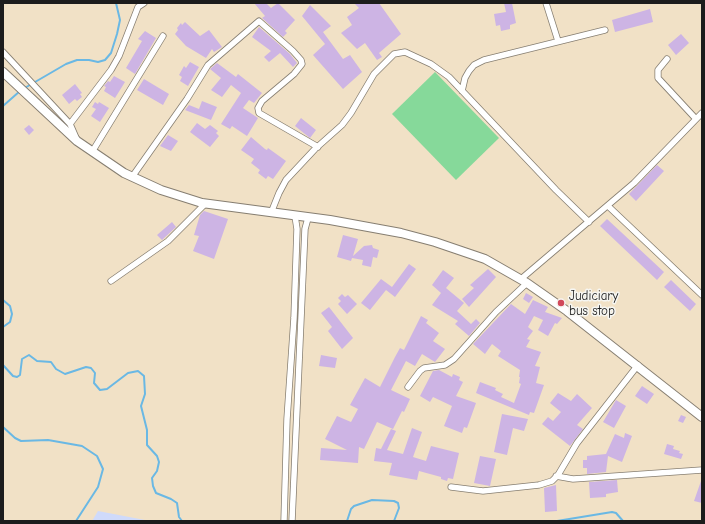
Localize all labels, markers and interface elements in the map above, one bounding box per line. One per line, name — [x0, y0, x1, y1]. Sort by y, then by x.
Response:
place label: Judiciary bus stop — [569, 288, 618, 319]
marker: Judiciary bus stop — [556, 298, 566, 308]

